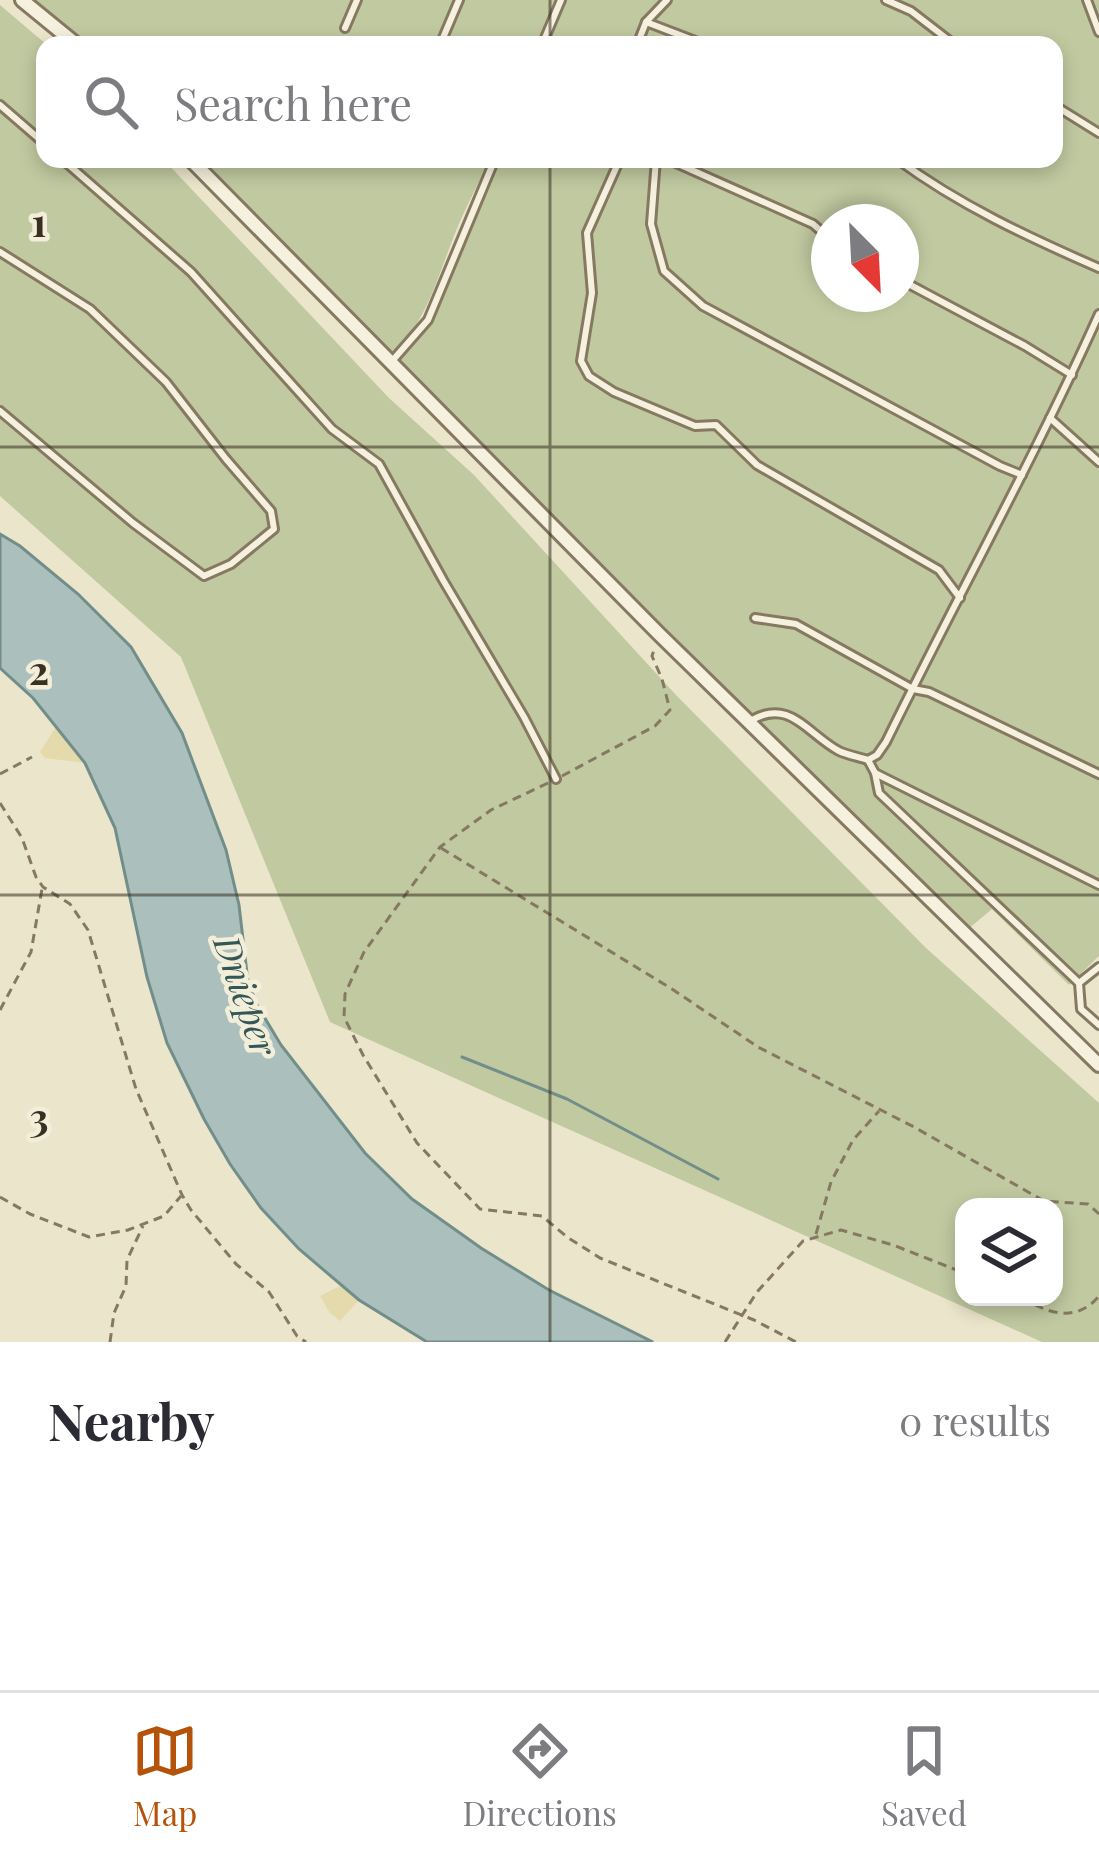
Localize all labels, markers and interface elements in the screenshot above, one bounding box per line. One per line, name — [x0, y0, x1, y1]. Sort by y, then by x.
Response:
search box — [36, 36, 1063, 168]
icon: search — [78, 69, 144, 135]
text: Search here — [174, 72, 412, 132]
text: 1 — [32, 195, 46, 247]
north arrow — [811, 204, 919, 312]
text: 2 — [29, 643, 49, 695]
water label: Dnieper — [203, 927, 290, 1063]
text: 3 — [29, 1090, 49, 1142]
map controls — [955, 1198, 1063, 1306]
button: layers — [955, 1198, 1063, 1306]
text: Nearby — [48, 1386, 214, 1454]
text: 0 results — [899, 1394, 1051, 1446]
tab: Map — [132, 1718, 198, 1834]
tab: Directions — [462, 1718, 617, 1834]
tab: Saved — [881, 1718, 967, 1834]

